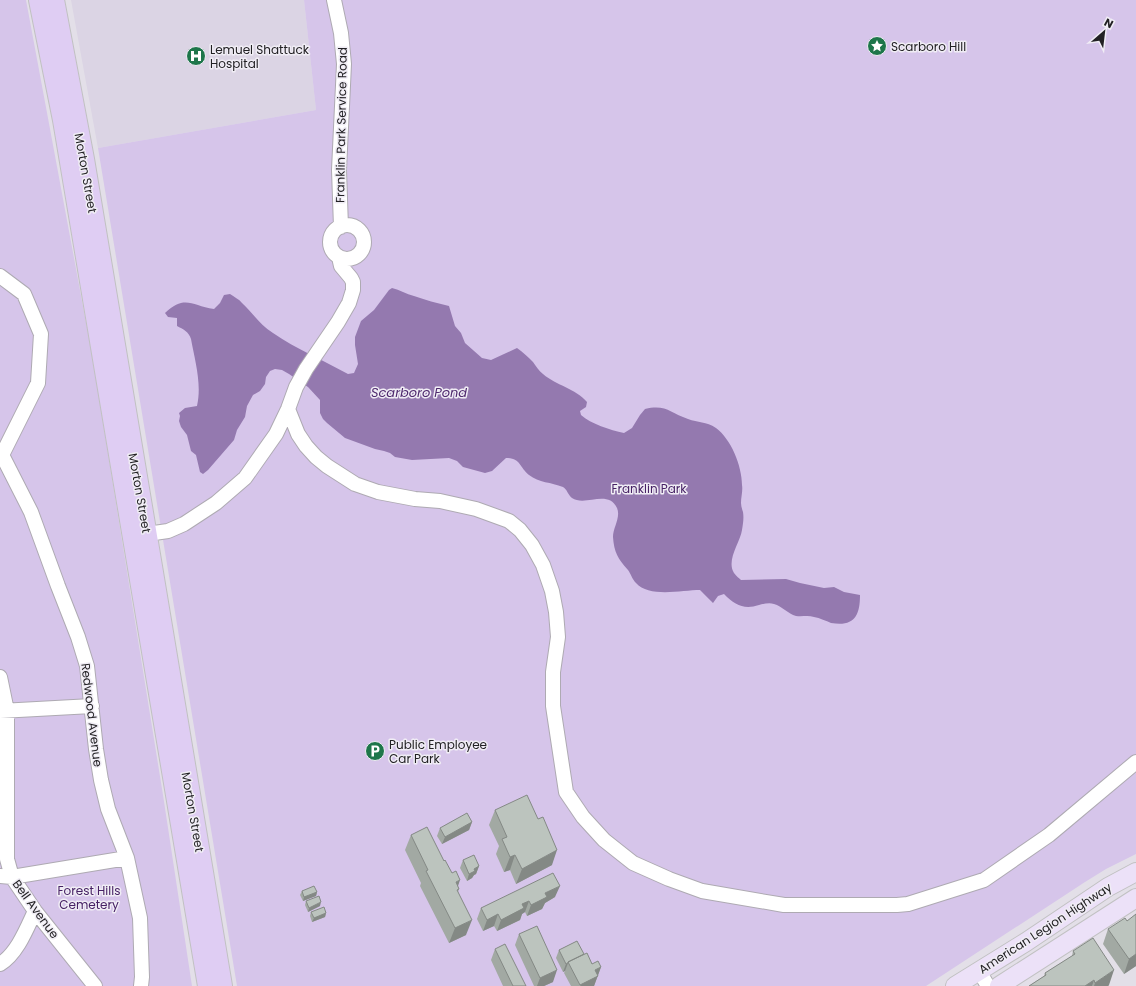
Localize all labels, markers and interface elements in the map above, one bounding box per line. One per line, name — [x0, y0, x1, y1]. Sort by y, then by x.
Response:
north arrow — [1084, 12, 1124, 52]
text: N — [1101, 14, 1116, 32]
place icon: Scarboro Hill — [866, 35, 888, 57]
place label: Scarboro Hill — [891, 38, 966, 55]
place label: Lemuel Shattuck Hospital — [210, 41, 310, 72]
hospital icon: Lemuel Shattuck Hospital — [185, 45, 207, 67]
street label: Franklin Park Service Road — [331, 47, 351, 203]
street label: Morton Street — [71, 132, 101, 214]
water label: Scarboro Pond — [371, 383, 467, 402]
street label: Morton Street — [125, 452, 155, 534]
park label: Franklin Park — [611, 480, 687, 497]
street label: Redwood Avenue — [77, 662, 107, 768]
place label: Public Employee Car Park — [389, 736, 487, 767]
parking icon: Public Employee Car Park — [364, 740, 386, 762]
street label: Morton Street — [178, 771, 208, 853]
street label: Bell Avenue — [9, 876, 63, 942]
street label: American Legion Highway — [975, 878, 1115, 978]
park label: Forest Hills Cemetery — [58, 882, 120, 913]

